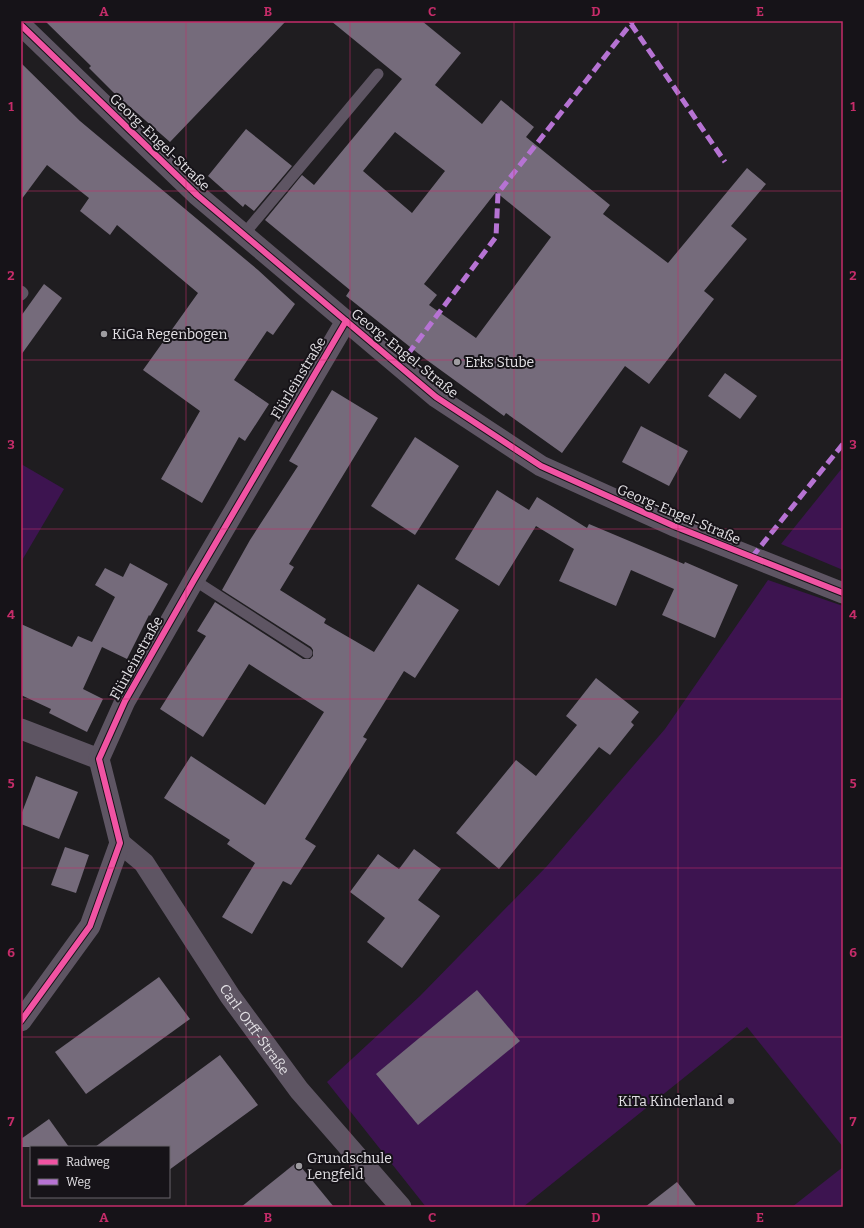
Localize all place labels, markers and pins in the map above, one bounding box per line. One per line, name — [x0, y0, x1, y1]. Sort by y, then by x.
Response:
place label: KiGa Regenbogen — [112, 326, 227, 343]
marker: KiGa Regenbogen — [99, 329, 109, 339]
place label: Erks Stube — [465, 354, 534, 371]
marker: Erks Stube — [452, 357, 462, 367]
place label: KiTa Kinderland — [618, 1093, 723, 1110]
marker: KiTa Kinderland — [726, 1096, 736, 1106]
place label: Grundschule Lengfeld — [307, 1150, 392, 1183]
marker: Grundschule Lengfeld — [294, 1161, 304, 1171]

